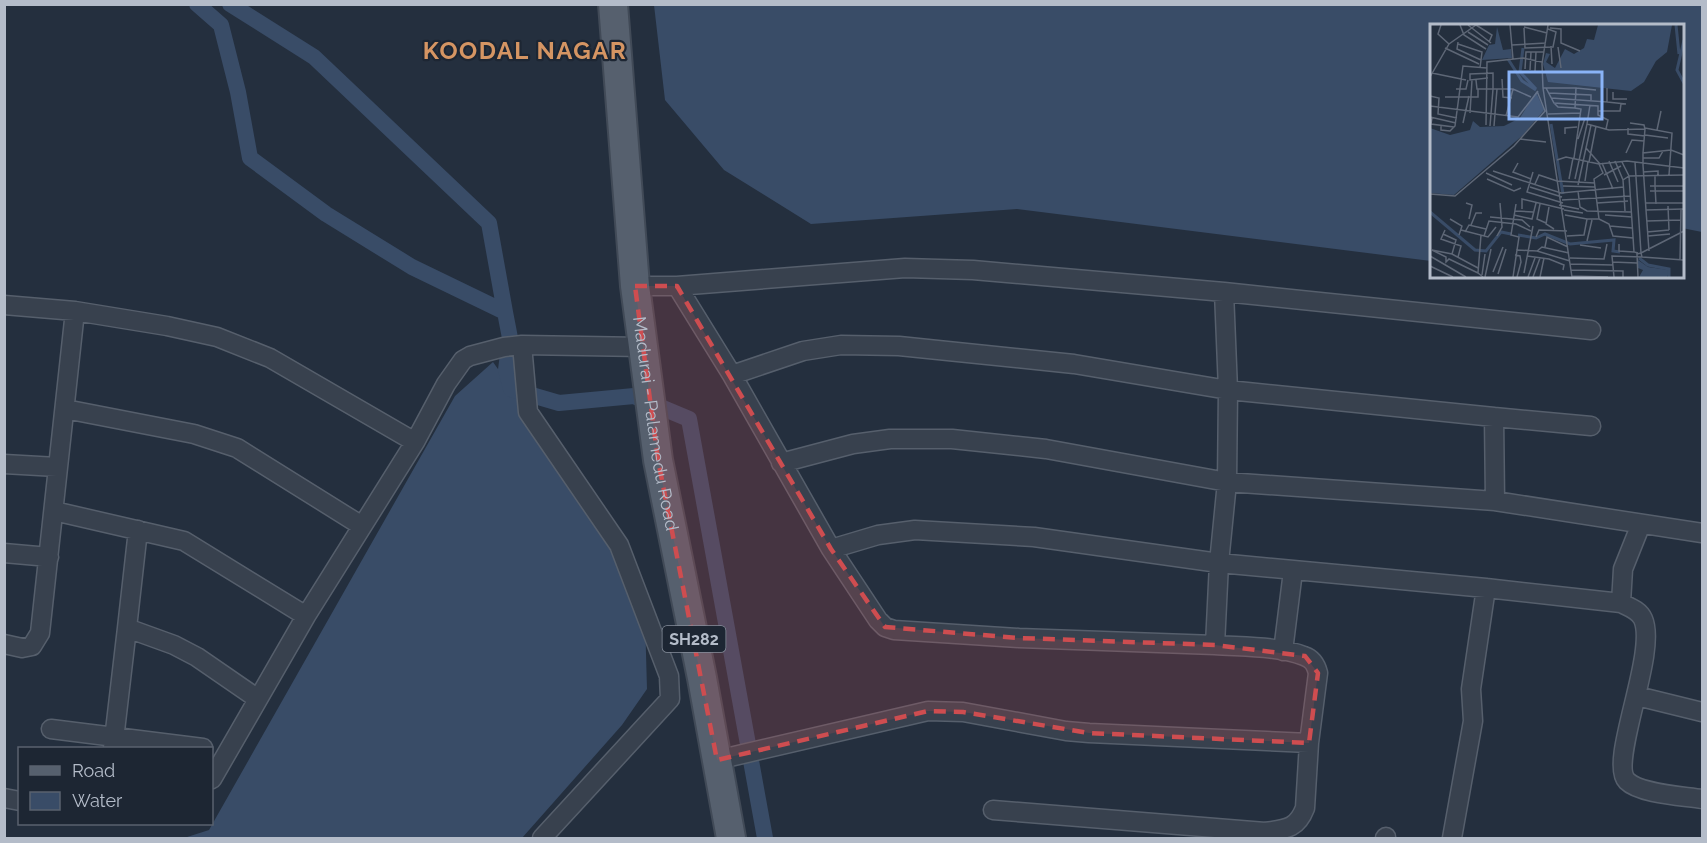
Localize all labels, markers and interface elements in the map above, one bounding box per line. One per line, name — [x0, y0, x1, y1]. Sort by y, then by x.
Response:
inset map — [1430, 24, 1683, 278]
district label: KOODAL NAGAR — [423, 36, 627, 65]
street label: Madurai - Palamedu Road — [629, 315, 683, 533]
road number: SH282 — [662, 626, 726, 652]
legend — [18, 747, 213, 825]
text: Road — [72, 760, 115, 781]
text: Water — [72, 790, 123, 811]

